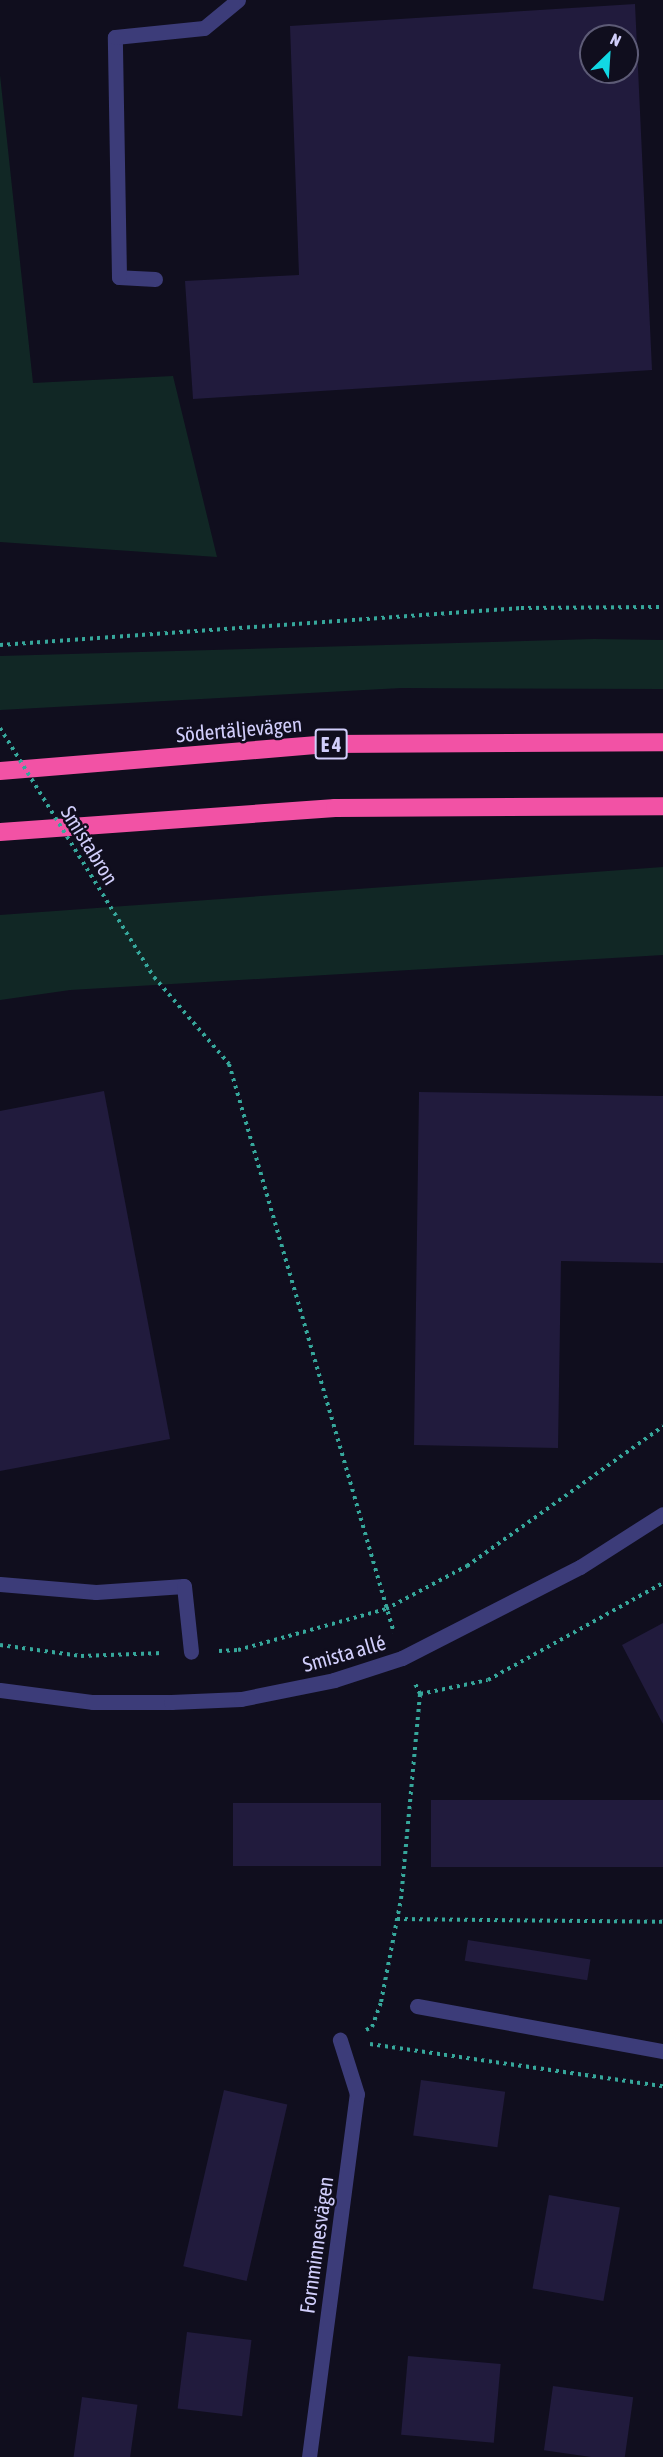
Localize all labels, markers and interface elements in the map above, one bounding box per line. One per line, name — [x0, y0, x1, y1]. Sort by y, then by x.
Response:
north arrow — [579, 24, 639, 84]
text: N — [608, 29, 624, 50]
street label: Södertäljevägen — [175, 711, 303, 747]
road number: E 4 — [314, 727, 348, 761]
street label: Smistabron — [56, 801, 124, 889]
street label: Smista allé — [300, 1629, 388, 1677]
street label: Fornminnesvägen — [294, 2175, 338, 2315]

